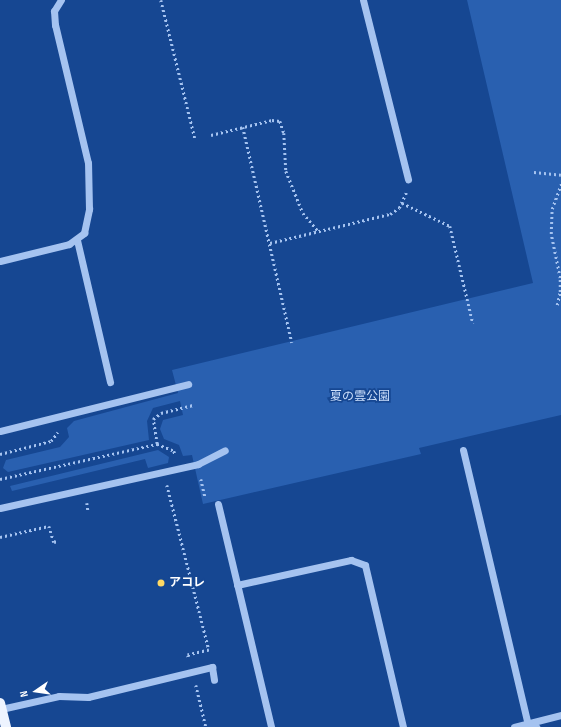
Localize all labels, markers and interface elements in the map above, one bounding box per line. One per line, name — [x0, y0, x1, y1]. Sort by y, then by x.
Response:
park label: 夏の雲公園 — [330, 390, 390, 404]
place label: アコレ — [169, 576, 205, 590]
marker: アコレ — [156, 578, 166, 588]
north arrow — [16, 671, 56, 711]
text: N — [17, 689, 31, 698]

